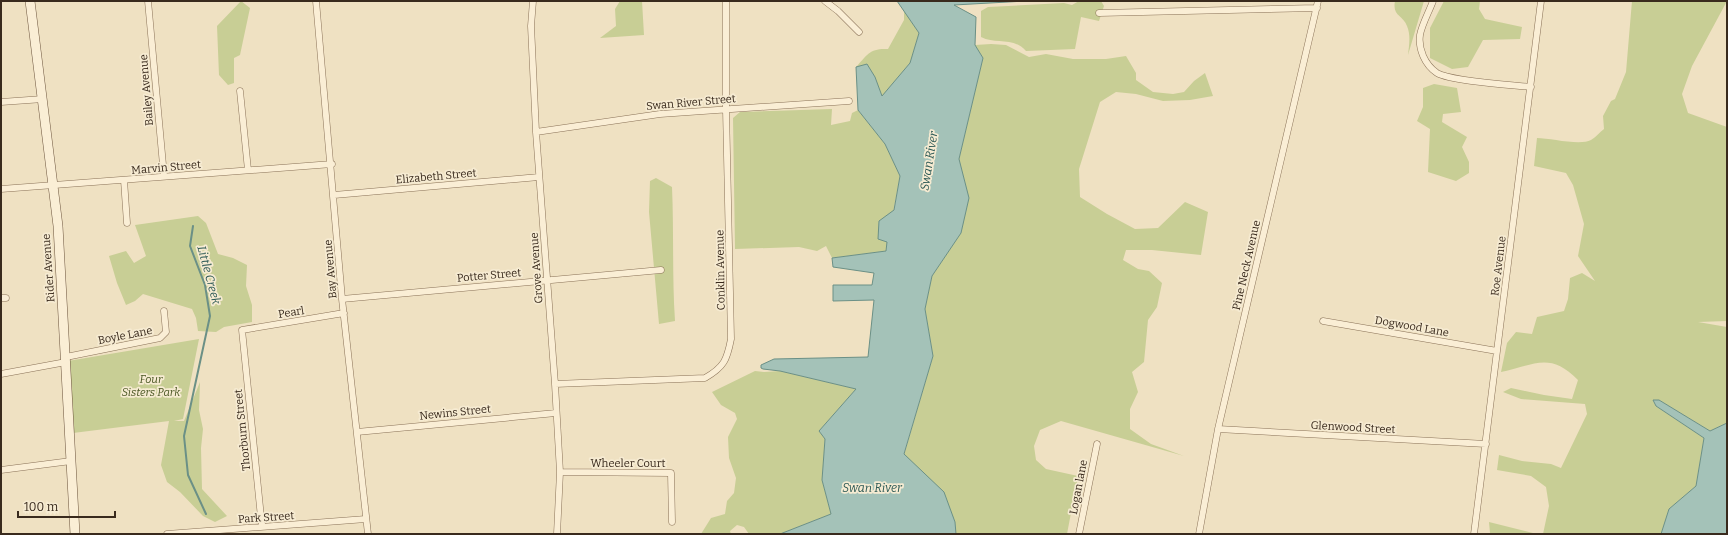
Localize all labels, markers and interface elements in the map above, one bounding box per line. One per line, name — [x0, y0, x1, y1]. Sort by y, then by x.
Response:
street label: Bailey Avenue — [137, 54, 156, 126]
street label: Swan River Street — [646, 92, 736, 113]
water label: Swan River — [917, 129, 941, 192]
street label: Marvin Street — [131, 158, 201, 177]
street label: Elizabeth Street — [395, 166, 477, 187]
street label: Pine Neck Avenue — [1230, 219, 1263, 311]
street label: Conklin Avenue — [713, 230, 728, 310]
street label: Grove Avenue — [528, 232, 545, 304]
street label: Rider Avenue — [40, 233, 57, 303]
street label: Roe Avenue — [1488, 235, 1509, 297]
street label: Bay Avenue — [321, 239, 340, 299]
water label: Little Creek — [194, 244, 224, 306]
street label: Potter Street — [456, 266, 522, 285]
street label: Pearl — [277, 304, 305, 321]
street label: Dogwood Lane — [1374, 314, 1450, 339]
street label: Boyle Lane — [97, 324, 153, 347]
park label: Four Sisters Park — [122, 373, 181, 399]
street label: Thorburn Street — [232, 388, 253, 472]
street label: Newins Street — [419, 402, 491, 423]
street label: Glenwood Street — [1310, 419, 1396, 436]
street label: Wheeler Court — [590, 457, 666, 470]
street label: Logan lane — [1067, 459, 1090, 516]
water label: Swan River — [842, 481, 903, 495]
scale bar — [18, 493, 115, 519]
text: 100 m — [24, 500, 59, 514]
street label: Park Street — [237, 509, 295, 526]

